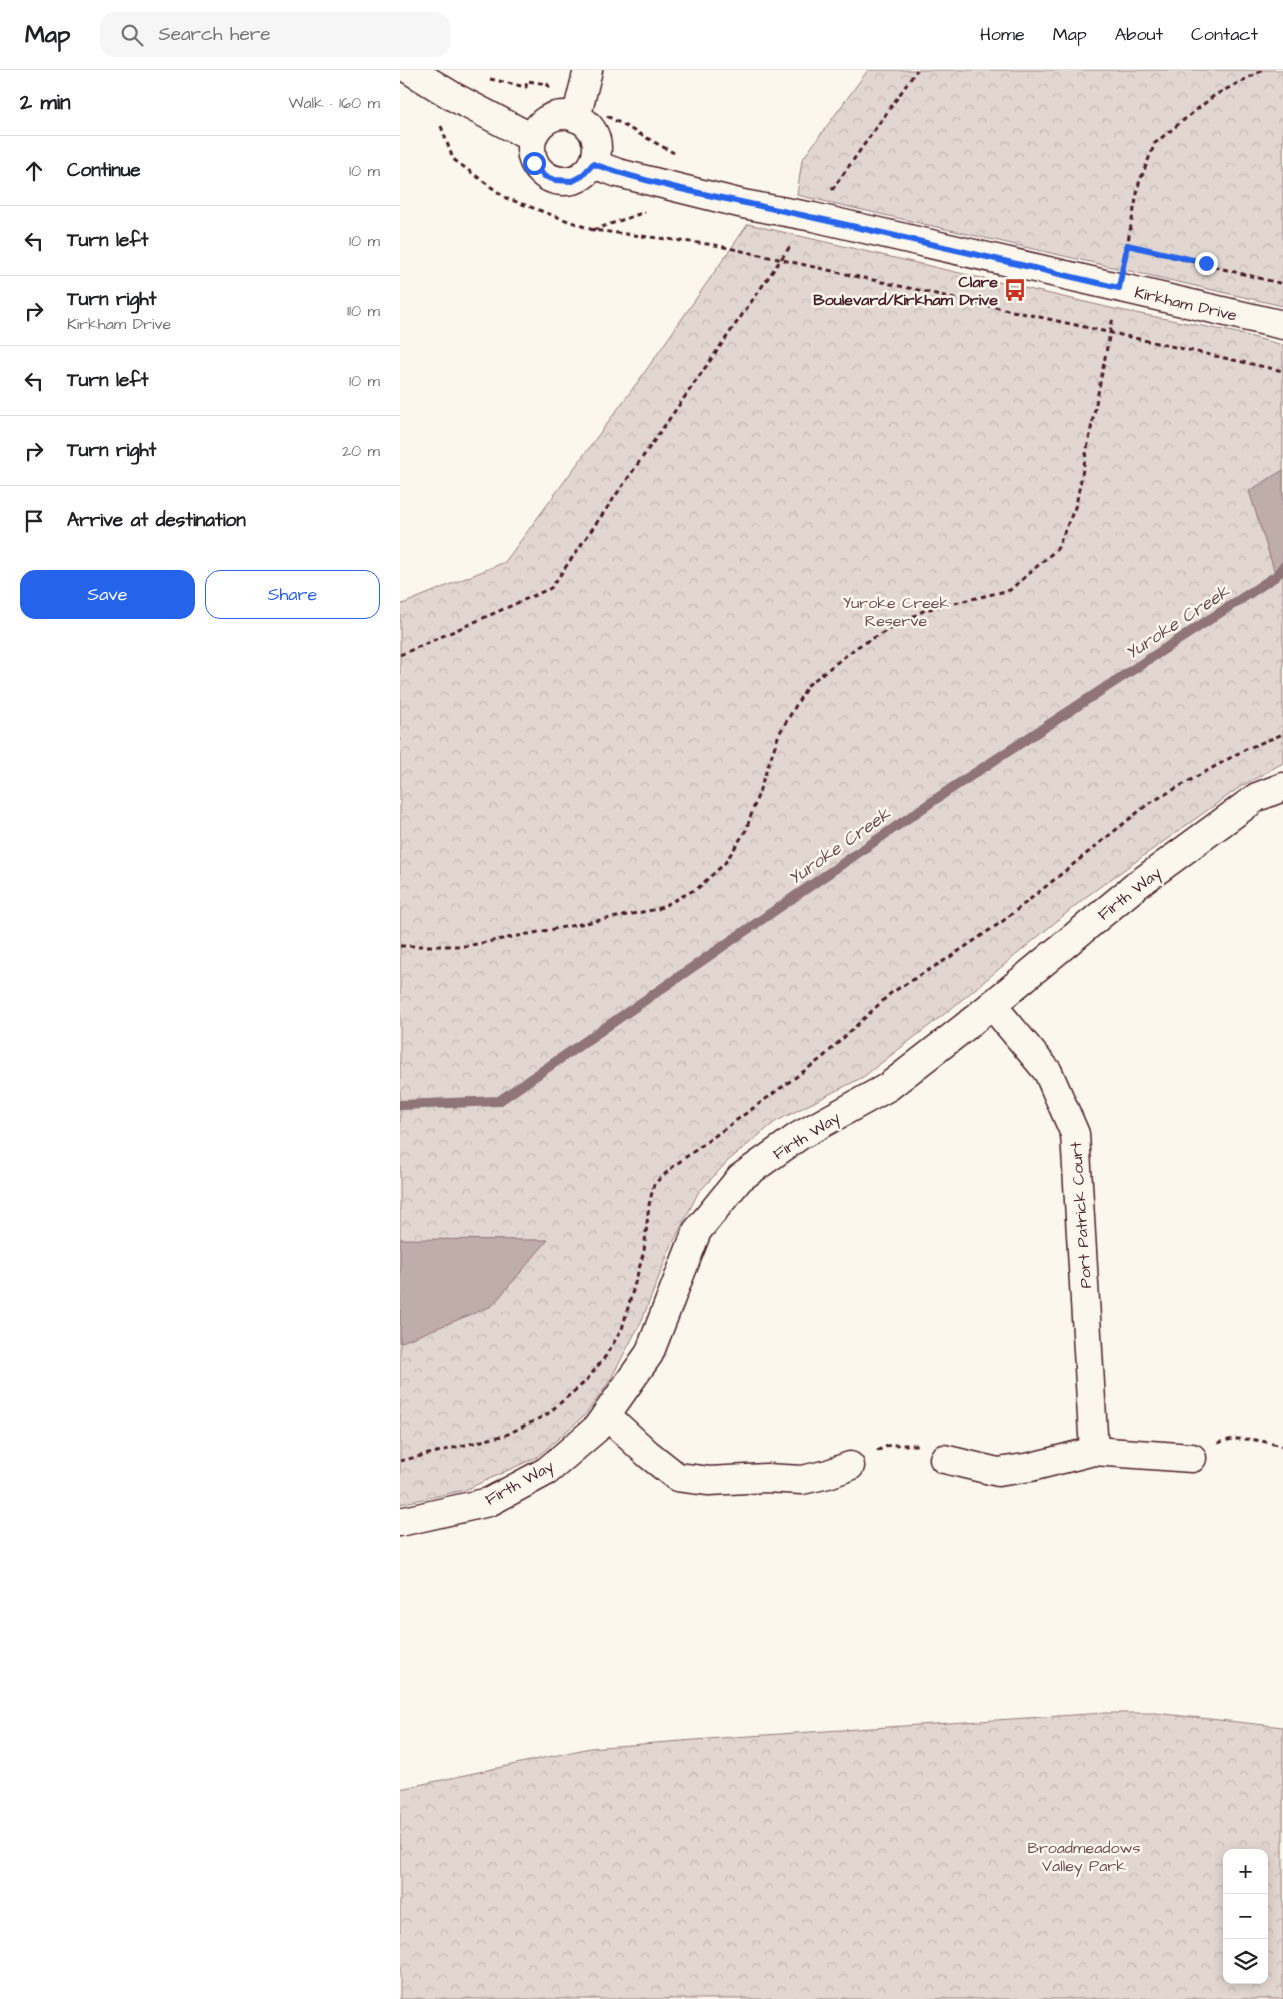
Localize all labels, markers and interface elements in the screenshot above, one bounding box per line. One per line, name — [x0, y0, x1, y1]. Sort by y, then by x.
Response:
search box — [100, 12, 450, 57]
text: Map — [25, 18, 70, 52]
icon: search — [118, 21, 146, 49]
text: Search here — [158, 21, 271, 48]
text: Home — [980, 22, 1025, 47]
text: Map — [1053, 22, 1087, 47]
text: About — [1115, 22, 1163, 47]
text: Contact — [1191, 22, 1258, 47]
text: 2 min — [20, 88, 70, 117]
text: Walk · 160 m — [288, 92, 380, 114]
route start — [523, 152, 546, 175]
icon: ahead — [20, 157, 48, 185]
text: Continue — [67, 157, 141, 184]
text: 10 m — [349, 160, 380, 182]
icon: left — [20, 227, 48, 255]
text: Turn left — [67, 227, 148, 254]
text: 10 m — [349, 230, 380, 252]
route end — [1195, 252, 1218, 275]
place label: Clare Boulevard/Kirkham Drive — [813, 271, 998, 311]
bus stop icon: Clare Boulevard/Kirkham Drive — [1002, 277, 1028, 303]
street label: Kirkham Drive — [1133, 282, 1239, 326]
text: Turn right — [67, 286, 156, 313]
icon: right — [20, 297, 48, 325]
text: 110 m — [347, 300, 380, 322]
text: Kirkham Drive — [67, 313, 171, 335]
icon: left — [20, 367, 48, 395]
text: Turn left — [67, 367, 148, 394]
text: 10 m — [349, 370, 380, 392]
icon: right — [20, 437, 48, 465]
text: Turn right — [67, 437, 156, 464]
text: 20 m — [342, 440, 380, 462]
icon: arrive — [20, 507, 48, 535]
text: Arrive at destination — [67, 507, 246, 534]
button: Save — [20, 570, 195, 619]
button: Share — [205, 570, 380, 619]
water label: Yuroke Creek — [1120, 579, 1235, 666]
park label: Yuroke Creek Reserve — [843, 592, 950, 632]
water label: Yuroke Creek — [783, 801, 896, 891]
street label: Firth Way — [1093, 862, 1167, 926]
street label: Firth Way — [769, 1107, 845, 1166]
street label: Port Patrick Court — [1065, 1140, 1097, 1289]
street label: Firth Way — [481, 1455, 558, 1512]
park label: Broadmeadows Valley Park — [1028, 1837, 1140, 1878]
map controls — [1223, 1849, 1268, 1984]
button: + — [1223, 1849, 1268, 1894]
button: − — [1223, 1894, 1268, 1939]
button: layers — [1223, 1939, 1268, 1984]

